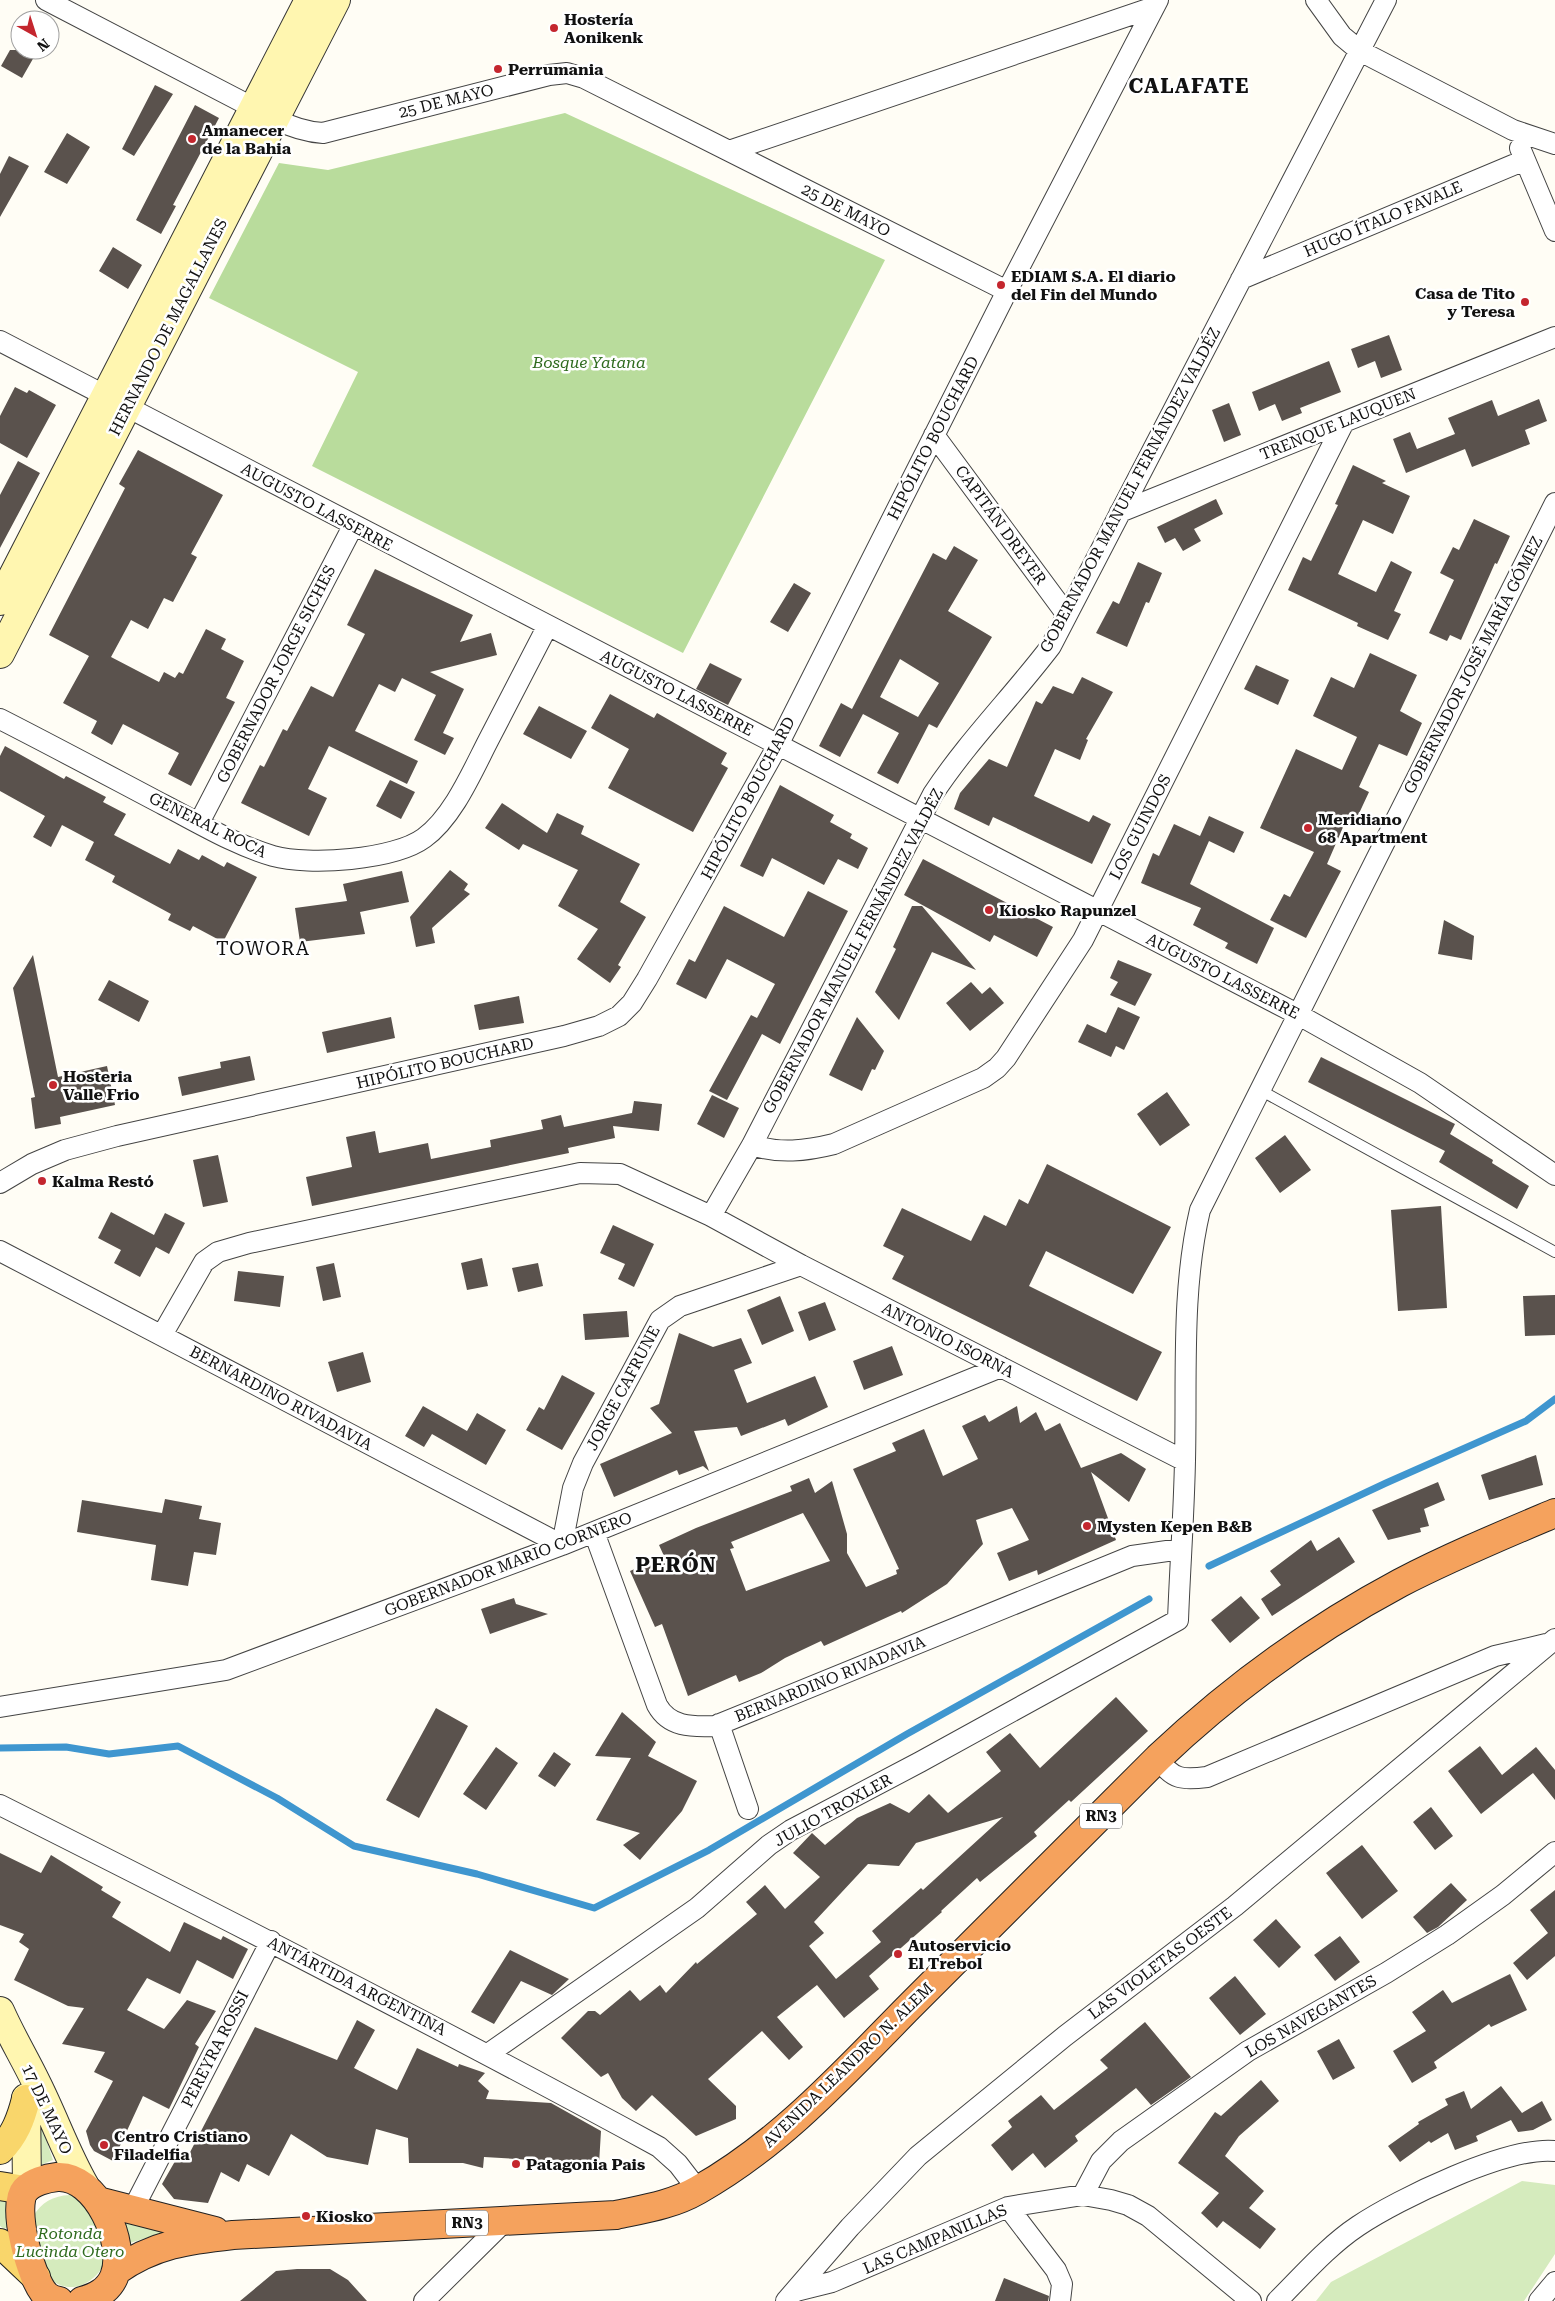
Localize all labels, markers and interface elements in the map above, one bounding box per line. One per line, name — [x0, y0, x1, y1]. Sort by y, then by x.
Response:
north arrow — [10, 10, 60, 60]
place label: Hostería Aonikenk — [564, 10, 643, 47]
marker: Hostería Aonikenk — [548, 22, 560, 34]
text: N — [34, 35, 52, 55]
place label: Perrumania — [508, 60, 604, 79]
marker: Perrumania — [492, 63, 504, 75]
district label: CALAFATE — [1128, 74, 1250, 98]
street label: 25 DE MAYO — [397, 80, 495, 122]
place label: Amanecer de la Bahia — [202, 121, 292, 158]
marker: Amanecer de la Bahia — [186, 133, 198, 145]
street label: HUGO ÍTALO FAVALE — [1301, 177, 1465, 261]
street label: 25 DE MAYO — [798, 179, 894, 241]
street label: HERNANDO DE MAGALLANES — [105, 215, 231, 439]
place label: EDIAM S.A. El diario del Fin del Mundo — [1011, 267, 1176, 304]
marker: EDIAM S.A. El diario del Fin del Mundo — [995, 279, 1007, 291]
place label: Casa de Tito y Teresa — [1415, 284, 1516, 321]
marker: Casa de Tito y Teresa — [1519, 296, 1531, 308]
street label: GOBERNADOR MANUEL FERNÁNDEZ VALDÉZ — [1036, 324, 1224, 656]
park label: Bosque Yatana — [531, 353, 646, 372]
street label: HIPÓLITO BOUCHARD — [883, 353, 983, 523]
street label: TRENQUE LAUQUEN — [1257, 384, 1419, 464]
street label: AUGUSTO LASSERRE — [238, 459, 396, 555]
street label: CAPITÁN DREYER — [951, 462, 1051, 588]
street label: GOBERNADOR JOSÉ MARÍA GÓMEZ — [1400, 533, 1546, 797]
street label: GOBERNADOR JORGE SICHES — [213, 562, 339, 786]
street label: AUGUSTO LASSERRE — [597, 646, 757, 740]
street label: HIPÓLITO BOUCHARD — [697, 713, 799, 883]
street label: LOS GUINDOS — [1105, 771, 1175, 883]
street label: GOBERNADOR MANUEL FERNÁNDEZ VALDÉZ — [759, 785, 947, 1117]
street label: GENERAL ROCA — [146, 788, 271, 862]
place label: Meridiano 68 Apartment — [1318, 810, 1428, 847]
marker: Meridiano 68 Apartment — [1302, 822, 1314, 834]
place label: Kiosko Rapunzel — [999, 901, 1137, 920]
marker: Kiosko Rapunzel — [983, 904, 995, 916]
street label: AUGUSTO LASSERRE — [1143, 929, 1303, 1023]
district label: TOWORA — [216, 937, 310, 960]
street label: HIPÓLITO BOUCHARD — [354, 1033, 536, 1093]
place label: Hosteria Valle Frio — [63, 1067, 140, 1104]
marker: Hosteria Valle Frio — [47, 1079, 59, 1091]
place label: Kalma Restó — [52, 1172, 154, 1191]
marker: Kalma Restó — [36, 1175, 48, 1187]
street label: ANTONIO ISORNA — [879, 1298, 1018, 1382]
street label: JORGE CAFRUNE — [582, 1322, 664, 1454]
street label: BERNARDINO RIVADAVIA — [186, 1342, 376, 1455]
street label: GOBERNADOR MARIO CORNERO — [382, 1508, 634, 1620]
place label: Mysten Kepen B&B — [1097, 1517, 1252, 1536]
marker: Mysten Kepen B&B — [1081, 1520, 1093, 1532]
district label: PERÓN — [635, 1552, 717, 1577]
street label: BERNARDINO RIVADAVIA — [732, 1632, 929, 1726]
street label: JULIO TROXLER — [771, 1770, 895, 1850]
road number: RN3 — [1080, 1804, 1122, 1828]
street label: LAS VIOLETAS OESTE — [1084, 1903, 1236, 2023]
street label: ANTÁRTIDA ARGENTINA — [264, 1933, 450, 2040]
place label: Autoservicio El Trebol — [908, 1936, 1011, 1973]
marker: Autoservicio El Trebol — [892, 1948, 904, 1960]
street label: LOS NAVEGANTES — [1242, 1971, 1380, 2061]
street label: AVENIDA LEANDRO N. ALEM — [759, 1979, 937, 2151]
street label: PEREYRA ROSSI — [177, 1987, 253, 2111]
street label: 17 DE MAYO — [18, 2061, 76, 2157]
place label: Centro Cristiano Filadelfia — [114, 2127, 248, 2164]
marker: Centro Cristiano Filadelfia — [98, 2139, 110, 2151]
place label: Patagonia Pais — [526, 2155, 645, 2174]
marker: Patagonia Pais — [510, 2158, 522, 2170]
street label: LAS CAMPANILLAS — [860, 2200, 1010, 2278]
place label: Kiosko — [316, 2207, 373, 2226]
marker: Kiosko — [300, 2210, 312, 2222]
road number: RN3 — [446, 2210, 488, 2236]
park label: Rotonda Lucinda Otero — [15, 2224, 124, 2261]

